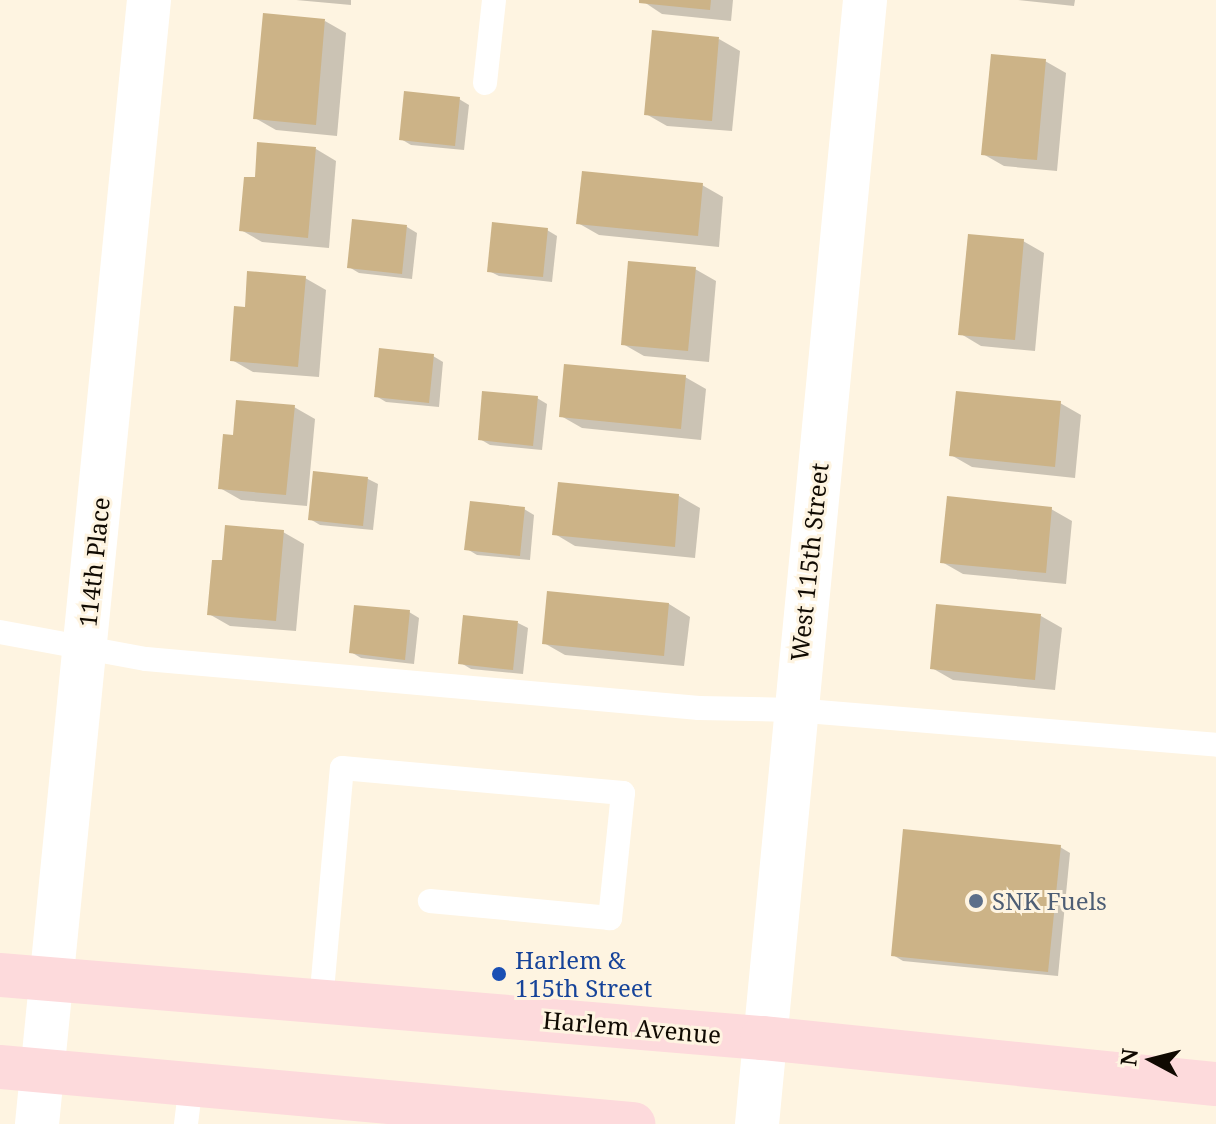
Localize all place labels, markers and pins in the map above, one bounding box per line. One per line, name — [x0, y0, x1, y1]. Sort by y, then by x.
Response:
place label: SNK Fuels — [992, 887, 1107, 915]
marker: SNK Fuels — [967, 892, 985, 910]
place label: Harlem & 115th Street — [515, 946, 652, 1002]
marker: Harlem & 115th Street — [490, 965, 508, 983]

